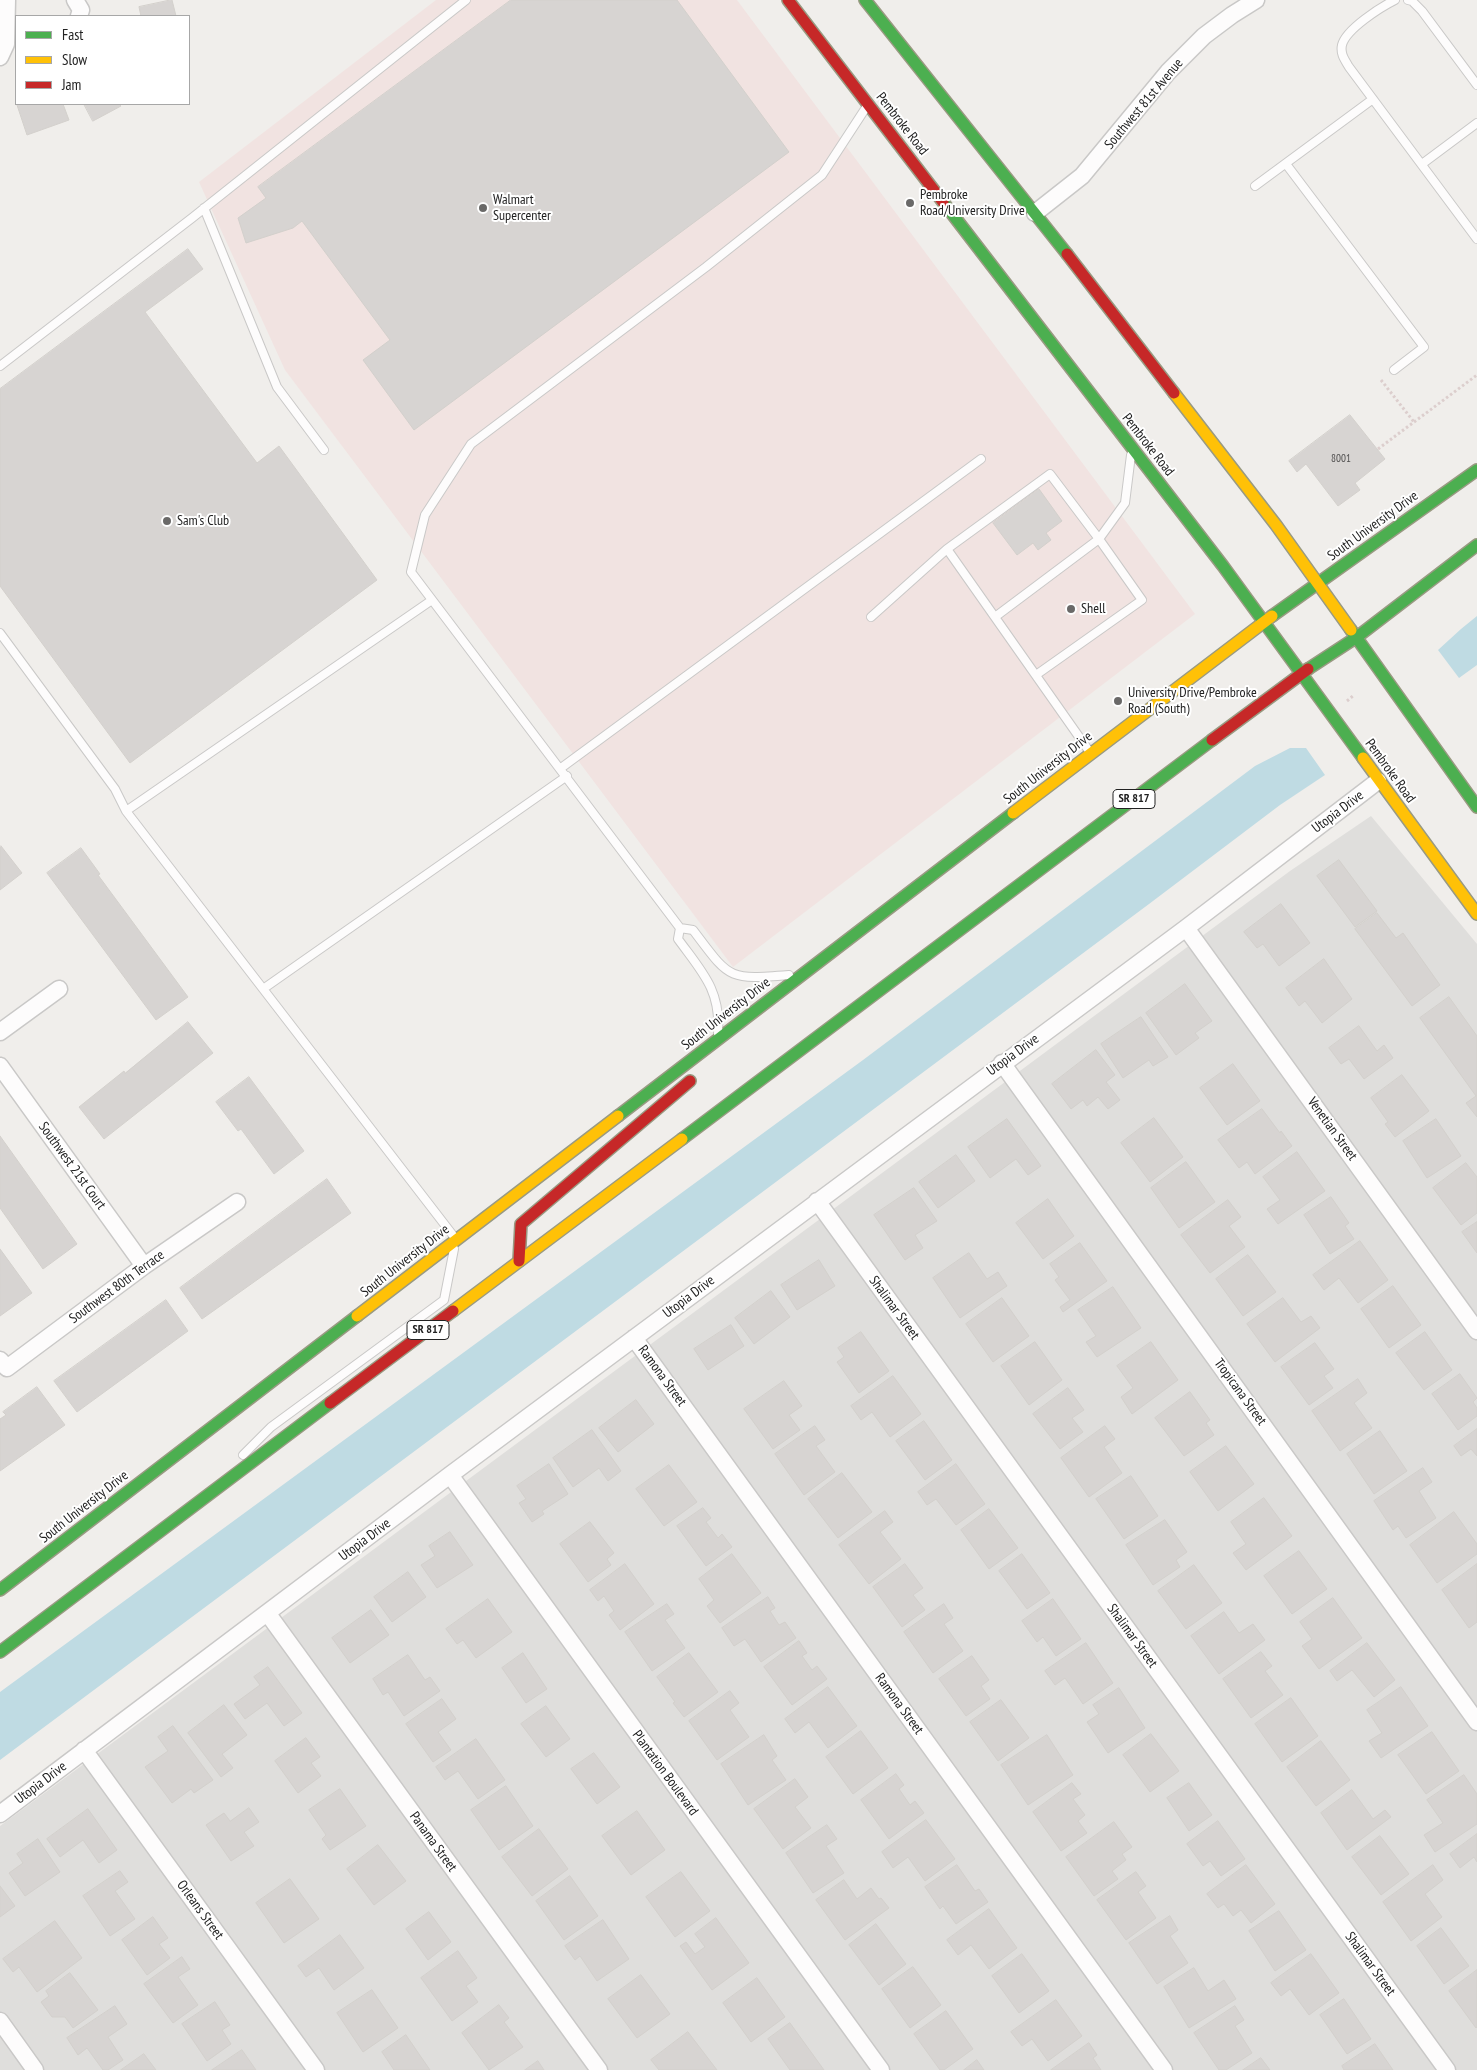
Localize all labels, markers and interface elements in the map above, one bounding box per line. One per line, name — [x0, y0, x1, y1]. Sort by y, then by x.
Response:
legend — [15, 15, 190, 105]
text: Fast — [62, 25, 83, 44]
text: Slow — [62, 50, 87, 69]
street label: Southwest 81st Avenue — [1101, 55, 1187, 153]
text: Jam — [62, 75, 81, 94]
street label: Pembroke Road — [872, 89, 932, 159]
place label: Pembroke Road/University Drive — [920, 187, 1025, 220]
place label: Walmart Supercenter — [493, 192, 551, 224]
marker: Pembroke Road/University Drive — [904, 197, 916, 209]
marker: Walmart Supercenter — [477, 202, 489, 214]
street label: Pembroke Road — [1118, 410, 1178, 480]
house number: 8001 — [1331, 452, 1351, 466]
street label: South University Drive — [1324, 488, 1422, 564]
place label: Sam's Club — [177, 513, 229, 529]
marker: Sam's Club — [161, 515, 173, 527]
place label: Shell — [1081, 601, 1105, 617]
marker: Shell — [1065, 603, 1077, 615]
place label: University Drive/Pembroke Road (South) — [1128, 685, 1257, 718]
marker: University Drive/Pembroke Road (South) — [1112, 695, 1124, 707]
street label: South University Drive — [1000, 728, 1096, 808]
street label: Pembroke Road — [1361, 736, 1419, 806]
street label: Utopia Drive — [1309, 787, 1367, 837]
road number: SR 817 — [1113, 790, 1155, 809]
street label: South University Drive — [678, 974, 774, 1054]
street label: Utopia Drive — [984, 1031, 1042, 1079]
street label: Venetian Street — [1303, 1094, 1361, 1164]
street label: Southwest 21st Court — [35, 1119, 109, 1213]
street label: South University Drive — [357, 1221, 453, 1301]
street label: Southwest 80th Terrace — [66, 1247, 168, 1327]
street label: Utopia Drive — [660, 1272, 718, 1322]
street label: Shalimar Street — [865, 1273, 923, 1343]
road number: SR 817 — [407, 1320, 449, 1340]
street label: Ramona Street — [634, 1342, 690, 1410]
street label: Tropicana Street — [1210, 1355, 1270, 1429]
street label: South University Drive — [36, 1467, 132, 1547]
street label: Utopia Drive — [336, 1515, 394, 1565]
street label: Shalimar Street — [1103, 1601, 1161, 1671]
street label: Ramona Street — [871, 1670, 927, 1738]
street label: Plantation Boulevard — [628, 1727, 702, 1819]
street label: Utopia Drive — [12, 1758, 70, 1808]
street label: Panama Street — [406, 1809, 460, 1875]
street label: Orleans Street — [173, 1877, 227, 1943]
street label: Shalimar Street — [1341, 1929, 1399, 1999]

